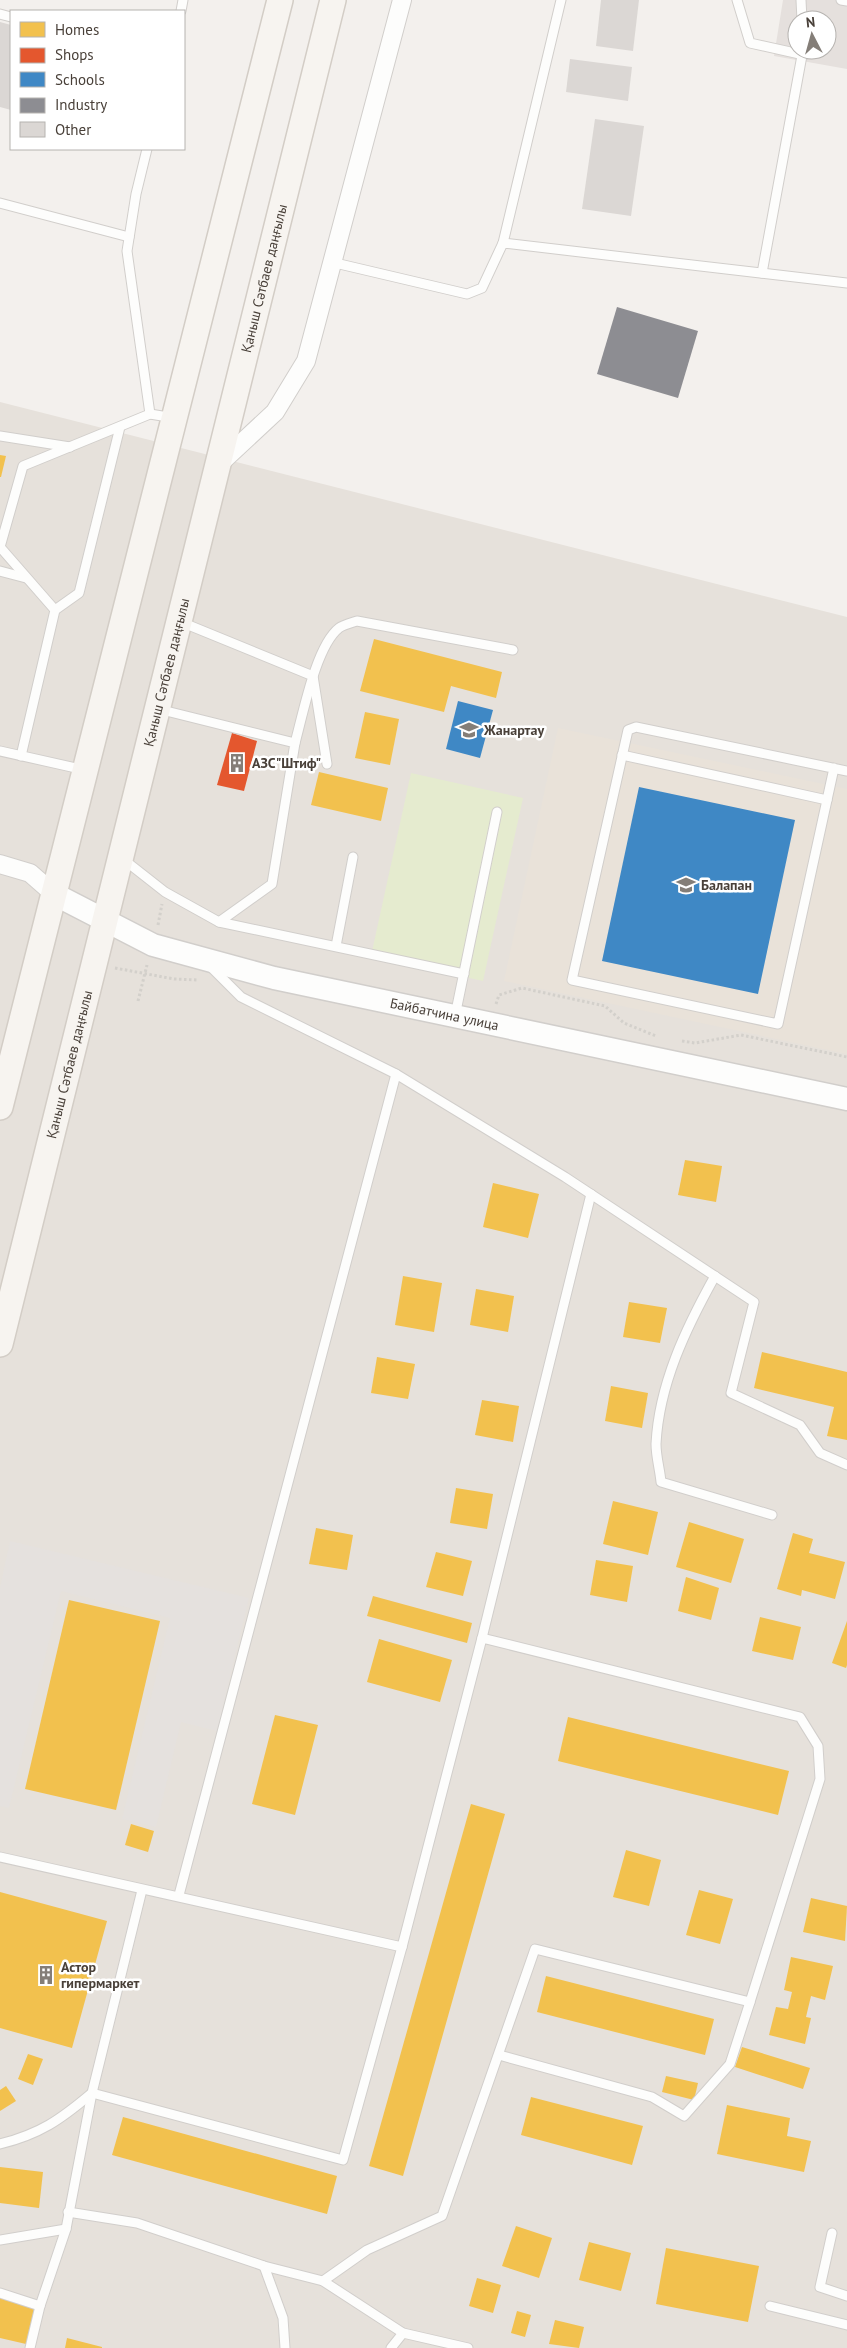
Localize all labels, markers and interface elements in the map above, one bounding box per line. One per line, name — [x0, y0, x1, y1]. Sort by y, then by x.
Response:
legend — [10, 10, 185, 150]
north arrow — [787, 10, 837, 60]
text: N — [805, 13, 816, 32]
text: Homes — [55, 20, 99, 39]
text: Shops — [55, 45, 94, 64]
text: Schools — [55, 70, 105, 89]
text: Industry — [55, 95, 107, 114]
text: Other — [55, 120, 91, 139]
street label: Қаныш Сәтбаев даңғылы — [237, 202, 291, 354]
street label: Қаныш Сәтбаев даңғылы — [139, 596, 193, 748]
school or university icon: Жанартау — [458, 719, 480, 741]
place label: Жанартау — [483, 721, 544, 739]
building icon: АЗС"Штиф" — [226, 752, 248, 774]
place label: АЗС"Штиф" — [252, 754, 321, 772]
school or university icon: Балапан — [675, 874, 697, 896]
place label: Балапан — [701, 876, 752, 894]
street label: Қаныш Сәтбаев даңғылы — [42, 988, 96, 1141]
street label: Байбатчина улица — [388, 994, 501, 1034]
place label: Астор гипермаркет — [61, 1958, 140, 1992]
building icon: Астор гипермаркет — [35, 1964, 57, 1986]

